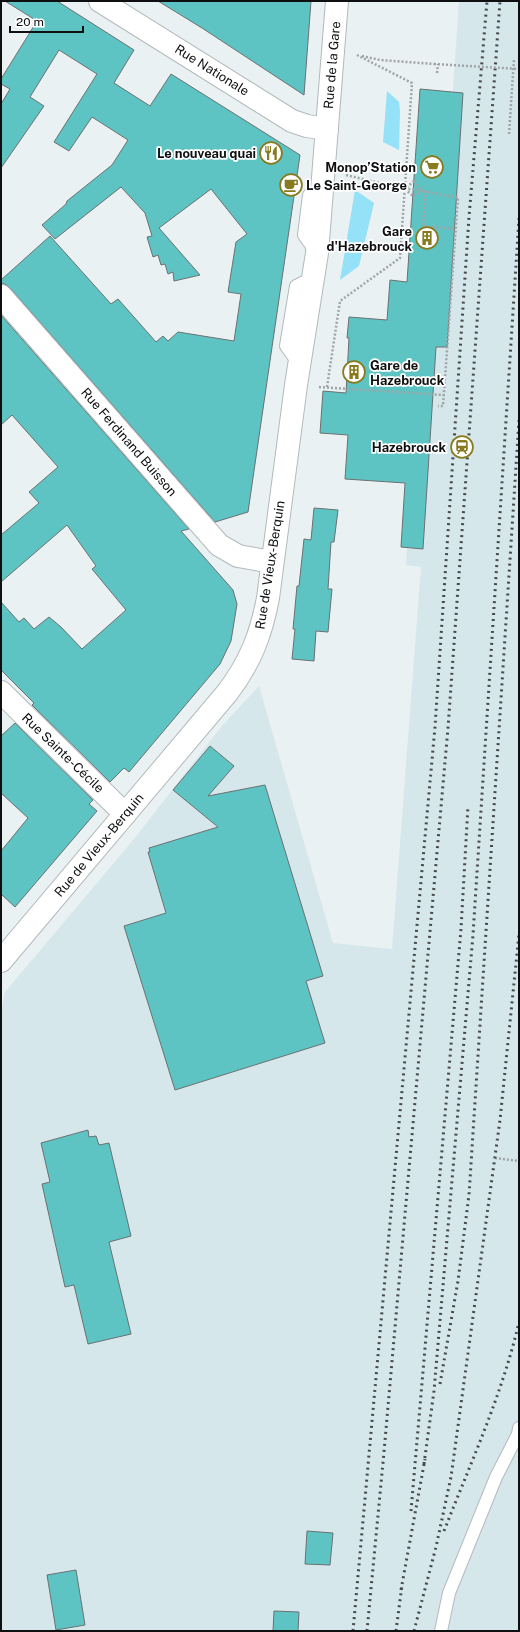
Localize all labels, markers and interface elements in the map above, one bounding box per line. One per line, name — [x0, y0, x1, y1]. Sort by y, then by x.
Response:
scale bar — [10, 8, 83, 34]
text: 20 m — [16, 15, 44, 29]
street label: Rue de la Gare — [321, 21, 343, 109]
street label: Rue Nationale — [172, 41, 252, 99]
restaurant icon: Le nouveau quai — [258, 140, 284, 166]
place label: Le nouveau quai — [157, 146, 256, 161]
supermarket icon: Monop’Station — [419, 154, 445, 180]
place label: Monop’Station — [325, 160, 416, 175]
cafe icon: Le Saint-George — [278, 172, 304, 198]
place label: Le Saint-George — [306, 178, 407, 193]
place label: Gare d'Hazebrouck — [327, 224, 412, 254]
building icon: Gare d'Hazebrouck — [414, 225, 440, 251]
place label: Gare de Hazebrouck — [370, 358, 445, 388]
building icon: Gare de Hazebrouck — [341, 359, 367, 385]
street label: Rue Ferdinand Buisson — [78, 385, 180, 499]
station icon: Hazebrouck — [449, 434, 475, 460]
place label: Hazebrouck — [372, 440, 446, 455]
street label: Rue de Vieux-Berquin — [252, 500, 288, 630]
street label: Rue Sainte-Cécile — [19, 710, 107, 796]
street label: Rue de Vieux-Berquin — [51, 790, 147, 900]

